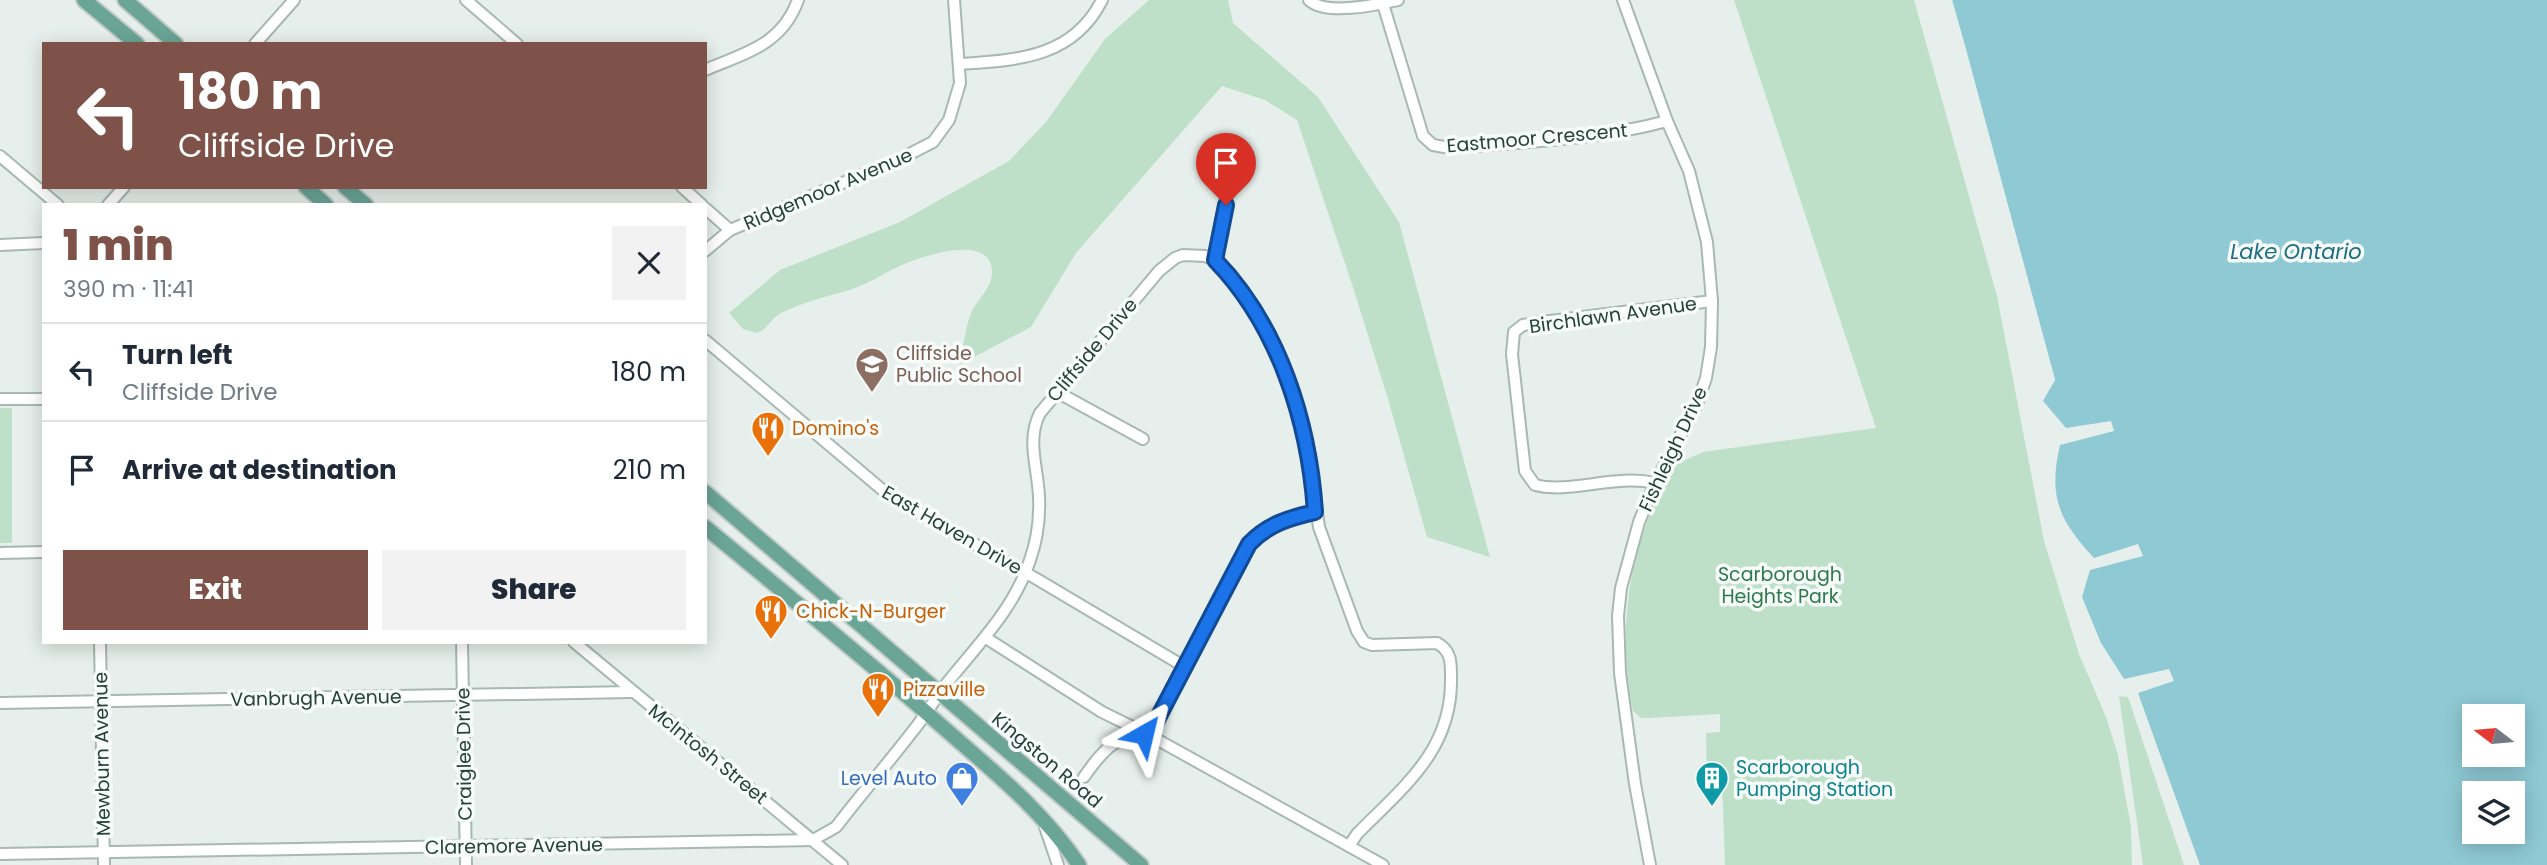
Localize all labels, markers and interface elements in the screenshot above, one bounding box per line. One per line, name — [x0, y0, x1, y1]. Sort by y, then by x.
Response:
text: 180 m — [178, 58, 322, 126]
icon: left — [63, 70, 154, 161]
street label: Eastmoor Crescent — [1446, 117, 1629, 159]
text: Cliffside Drive — [178, 123, 394, 168]
pin — [1196, 133, 1256, 205]
street label: Ridgemoor Avenue — [739, 141, 917, 237]
icon: arrive — [1207, 144, 1245, 182]
text: 1 min — [63, 216, 174, 275]
button: close — [612, 226, 686, 300]
water label: Lake Ontario — [2230, 237, 2362, 266]
text: 390 m · 11:41 — [63, 273, 194, 305]
street label: Birchlawn Avenue — [1528, 290, 1698, 340]
street label: Cliffside Drive — [1040, 292, 1144, 408]
text: Turn left — [122, 337, 233, 373]
place label: Cliffside Public School — [896, 340, 1022, 389]
school or university icon: Cliffside Public School — [853, 345, 891, 394]
icon: left — [63, 353, 101, 391]
text: 180 m — [611, 354, 686, 390]
text: Cliffside Drive — [122, 376, 277, 408]
street label: Fishleigh Drive — [1632, 382, 1714, 516]
restaurant icon: Domino's — [749, 409, 787, 458]
place label: Domino's — [792, 415, 879, 442]
icon: arrive — [63, 451, 101, 489]
text: Arrive at destination — [122, 452, 397, 488]
text: 210 m — [613, 452, 686, 488]
street label: East Haven Drive — [877, 479, 1027, 581]
button: Exit — [63, 550, 368, 630]
button: Share — [382, 550, 686, 630]
park label: Scarborough Heights Park — [1718, 561, 1842, 610]
restaurant icon: Chick-N-Burger — [752, 592, 790, 641]
place label: Chick-N-Burger — [796, 598, 946, 625]
restaurant icon: Pizzaville — [859, 670, 897, 719]
street label: Mewburn Avenue — [87, 672, 117, 836]
place label: Pizzaville — [903, 676, 985, 703]
street label: Vanbrugh Avenue — [230, 683, 402, 713]
street label: Craiglee Drive — [449, 687, 479, 821]
street label: McIntosh Street — [643, 697, 774, 811]
position arrow — [1107, 697, 1181, 771]
north arrow — [2462, 704, 2525, 766]
map controls — [2462, 704, 2525, 844]
street label: Kingston Road — [986, 706, 1108, 814]
place label: Scarborough Pumping Station — [1736, 754, 1893, 803]
shop icon: Level Auto — [943, 759, 981, 808]
building icon: Scarborough Pumping Station — [1693, 759, 1731, 808]
place label: Level Auto — [841, 765, 937, 792]
button: layers — [2462, 781, 2525, 844]
street label: Claremore Avenue — [425, 831, 603, 861]

